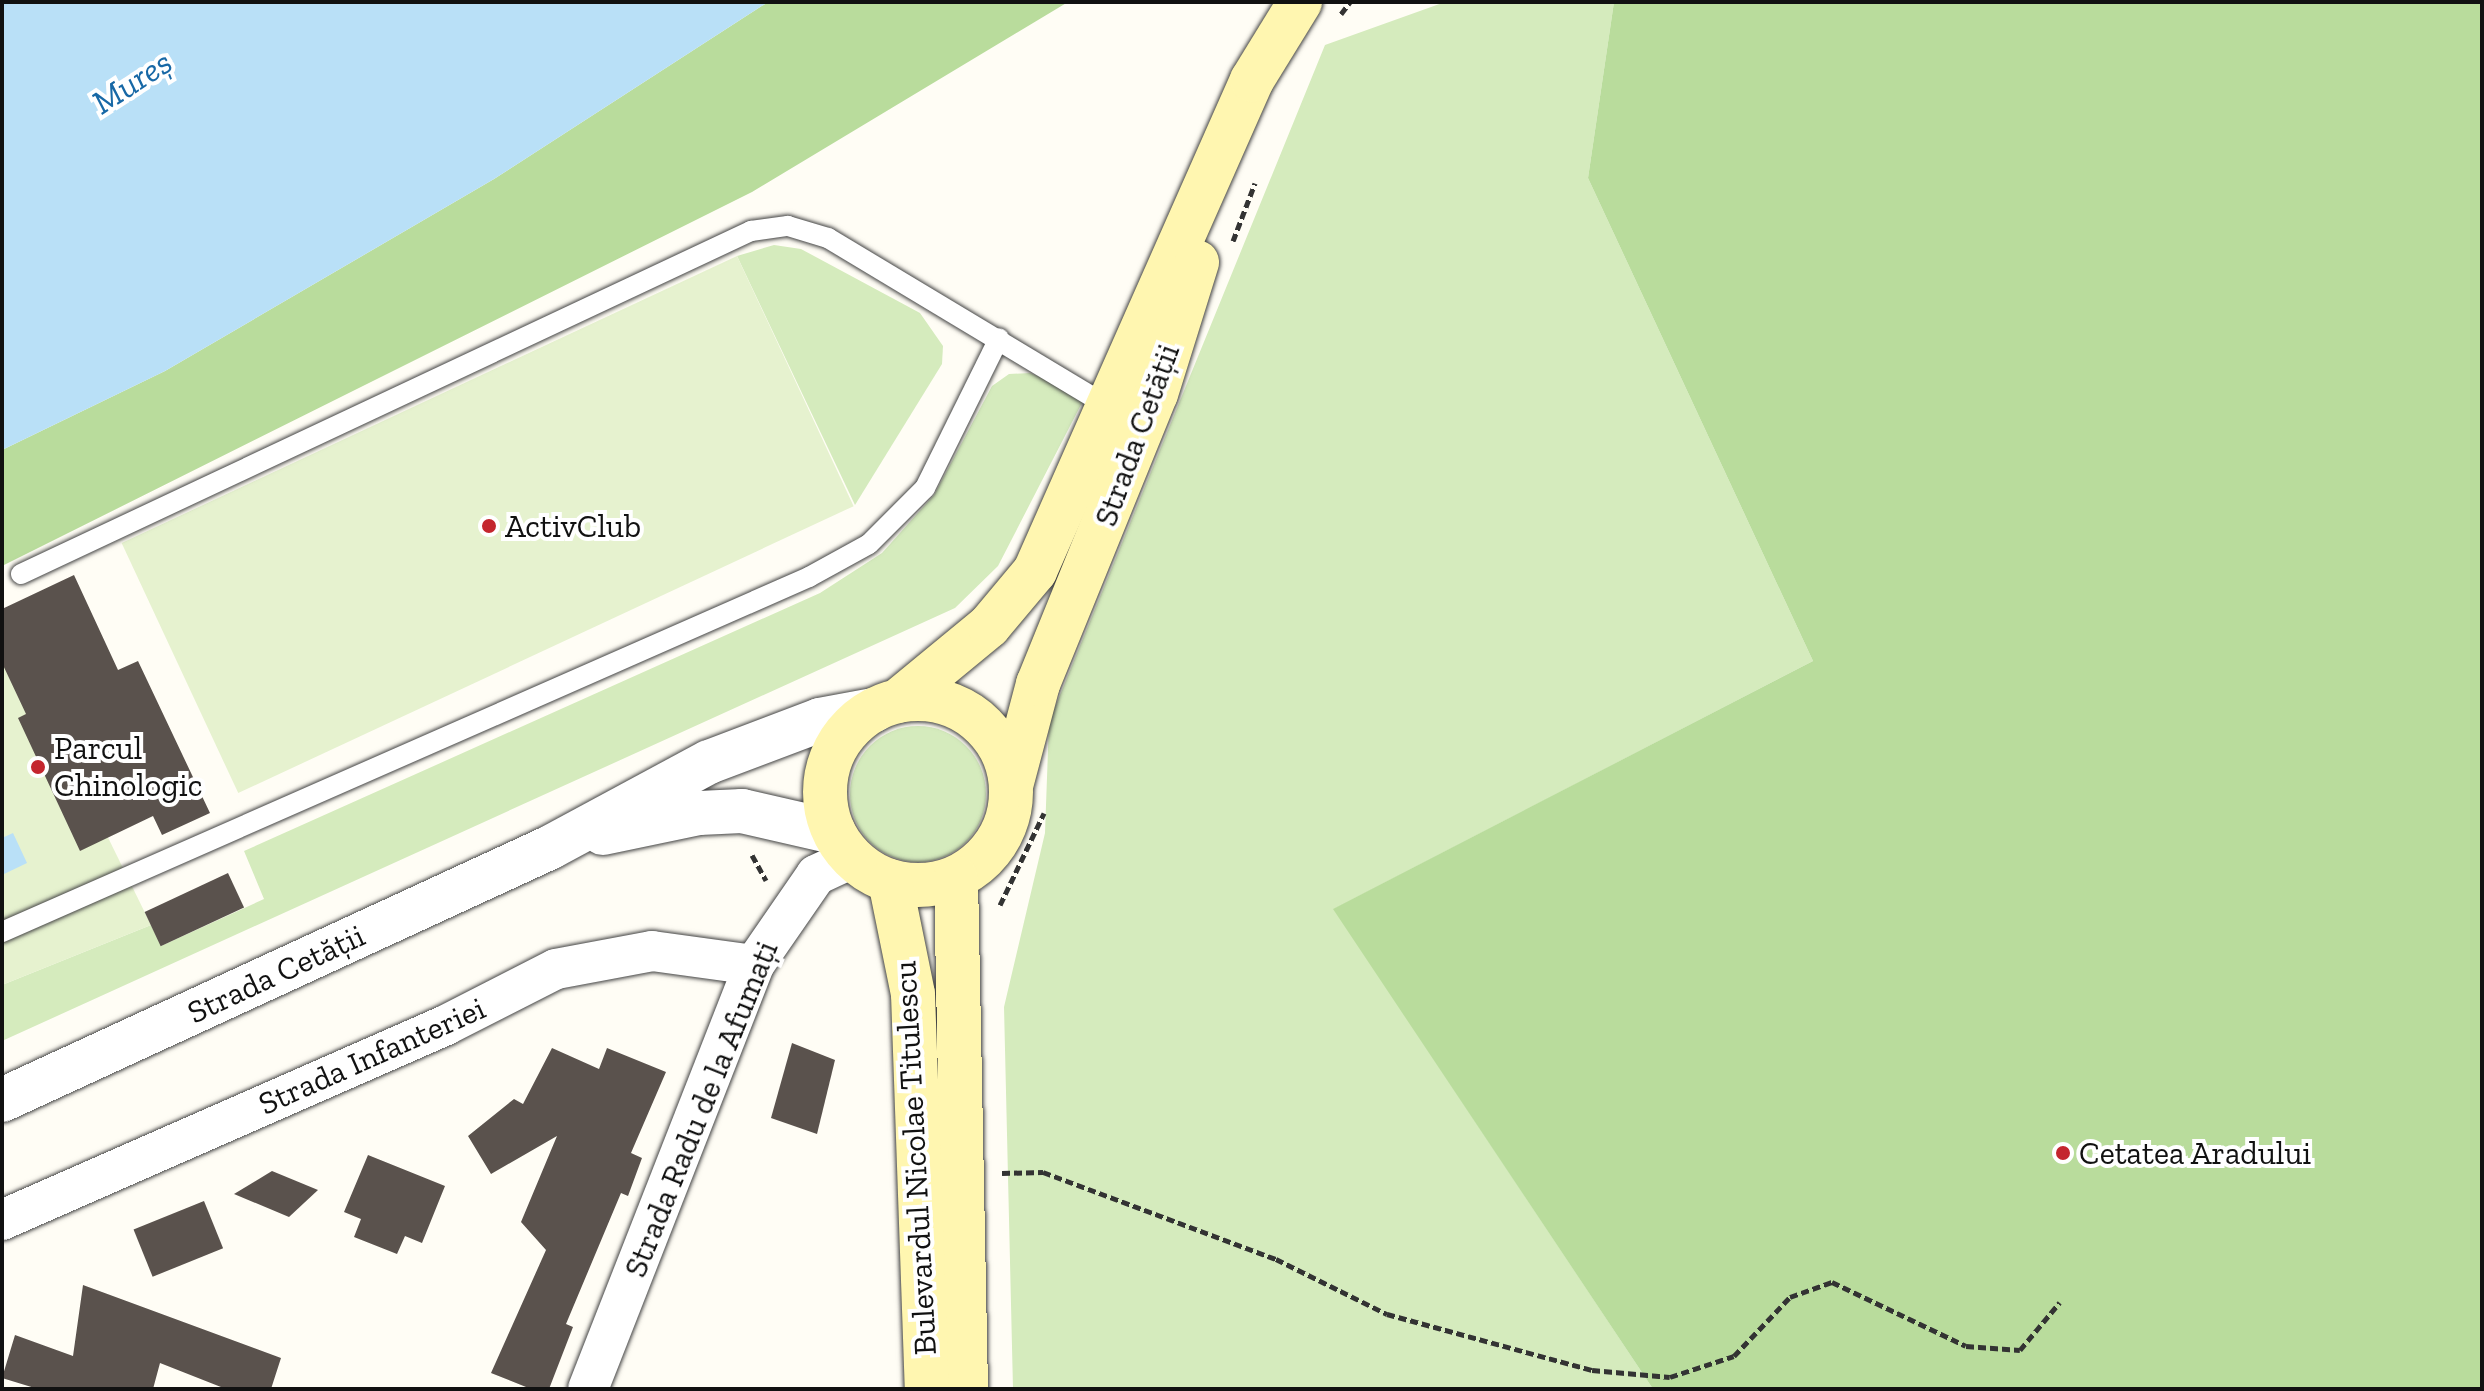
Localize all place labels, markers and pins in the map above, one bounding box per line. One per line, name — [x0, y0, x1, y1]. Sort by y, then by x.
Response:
place label: ActivClub — [505, 507, 641, 545]
marker: ActivClub — [480, 517, 498, 535]
place label: Parcul Chinologic — [54, 730, 203, 805]
marker: Parcul Chinologic — [29, 758, 47, 776]
place label: Cetatea Aradului — [2079, 1134, 2312, 1172]
marker: Cetatea Aradului — [2054, 1144, 2072, 1162]

